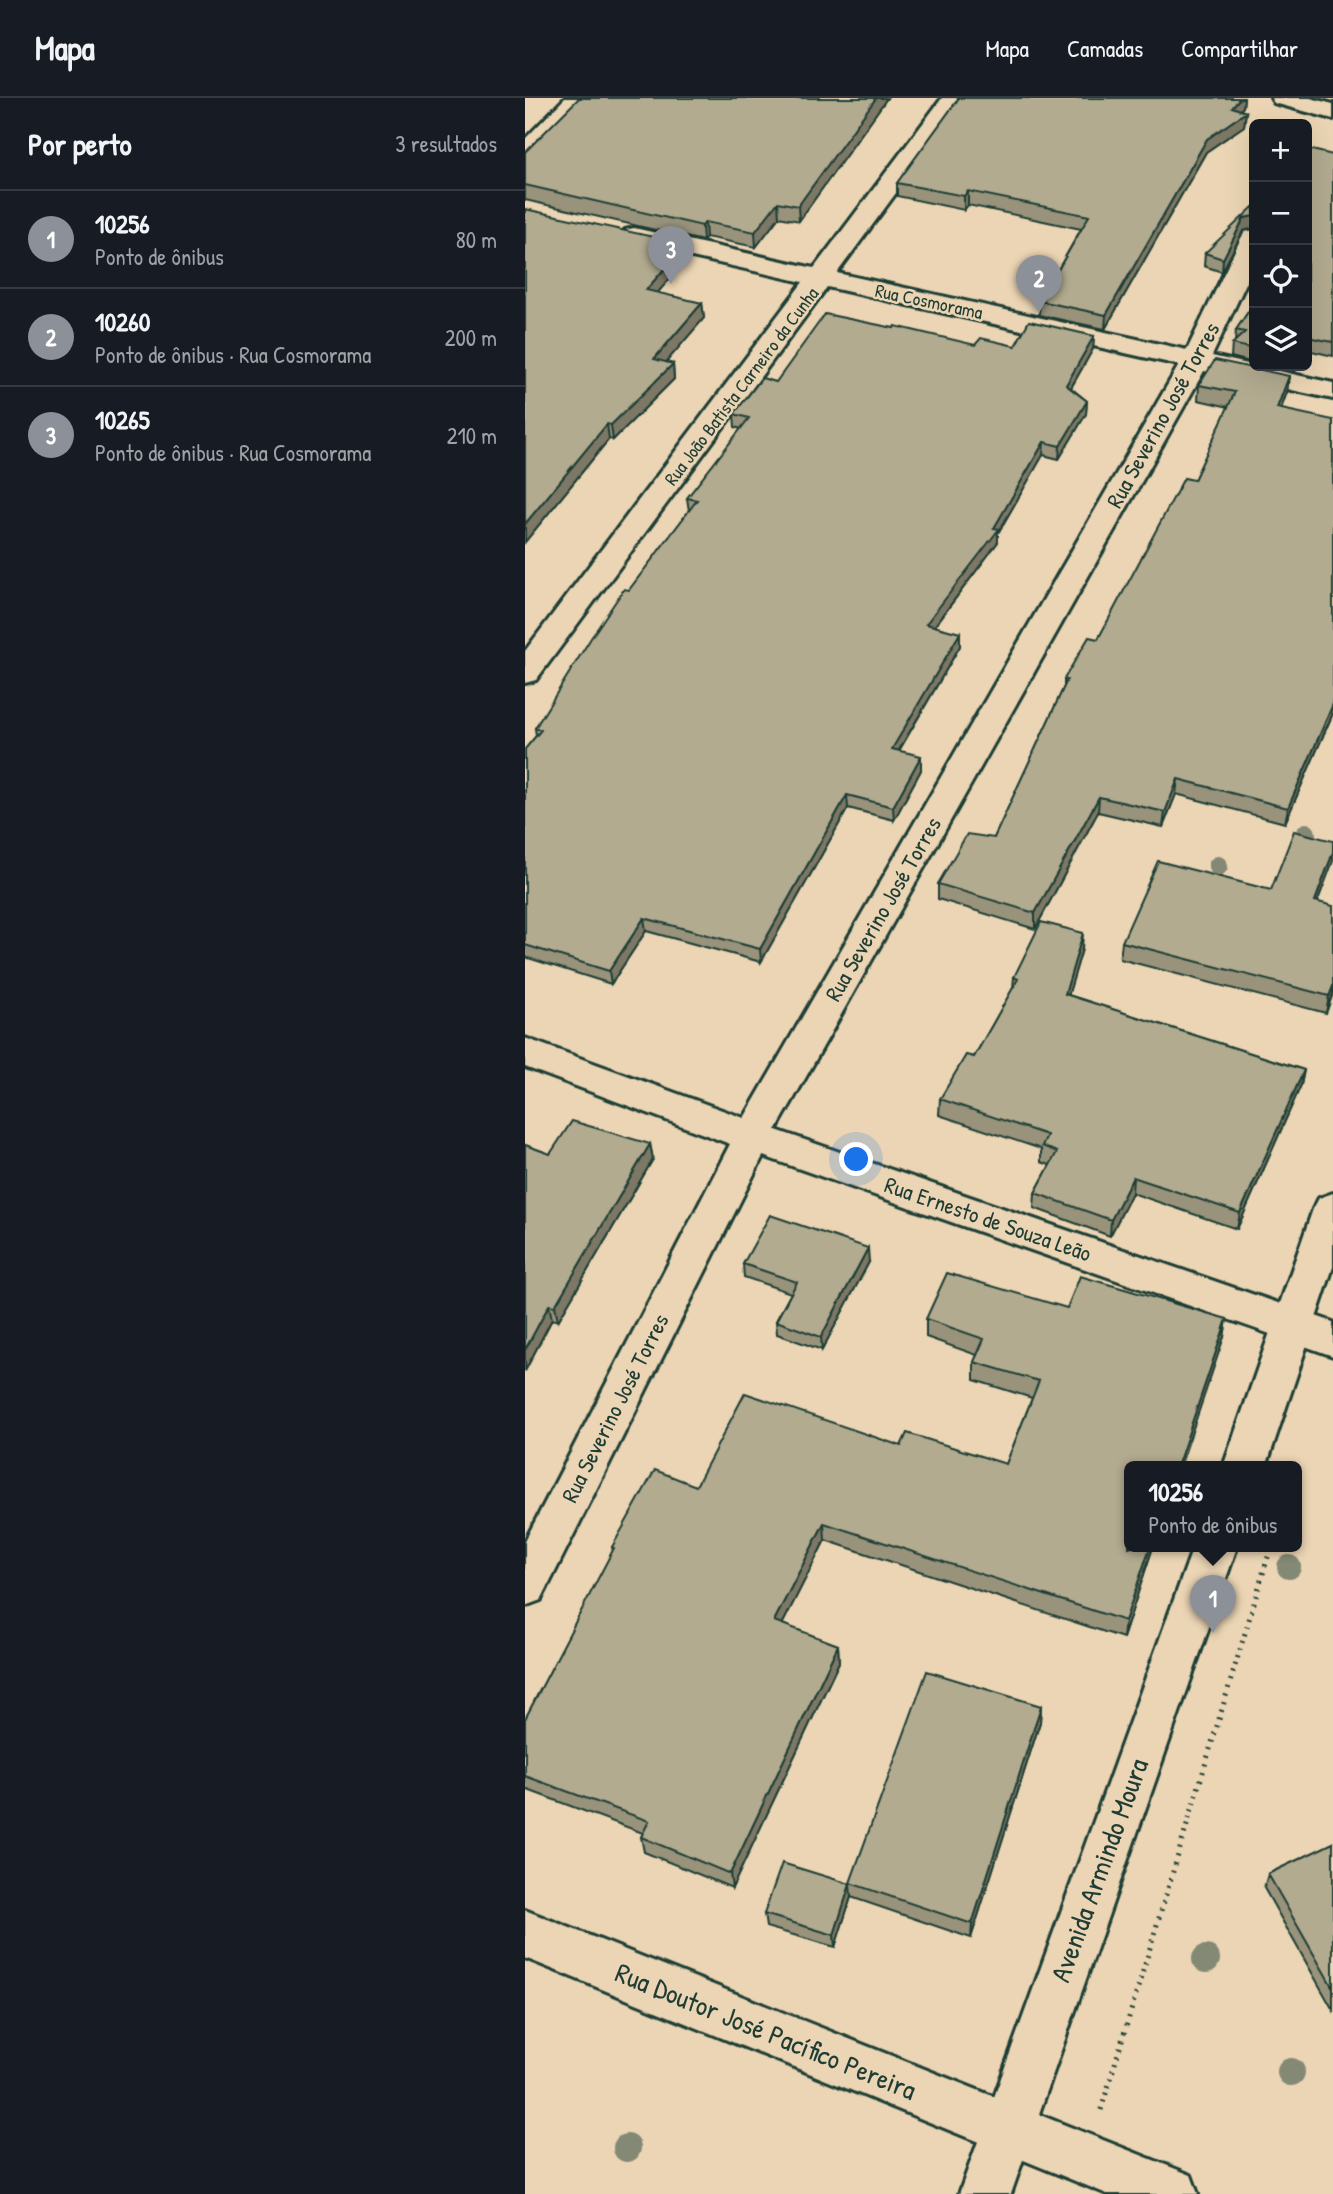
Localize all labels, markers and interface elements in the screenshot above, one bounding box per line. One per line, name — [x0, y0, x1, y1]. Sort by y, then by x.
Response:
text: Mapa — [35, 26, 95, 70]
text: Mapa — [986, 32, 1029, 64]
text: Camadas — [1067, 32, 1143, 64]
text: Compartilhar — [1181, 32, 1298, 64]
map controls — [1249, 119, 1312, 371]
button: + — [1249, 119, 1312, 182]
text: Por perto — [28, 124, 132, 164]
text: 3 resultados — [395, 128, 497, 159]
button: − — [1249, 182, 1312, 245]
text: 10256 — [95, 206, 150, 241]
text: 1 — [47, 224, 55, 255]
text: 80 m — [456, 224, 497, 255]
pin: 3 — [648, 226, 694, 284]
text: Ponto de ônibus — [95, 241, 224, 272]
button: locate — [1249, 245, 1312, 308]
pin: 2 — [1016, 255, 1062, 313]
street label: Rua Cosmorama — [873, 277, 986, 325]
street label: Rua João Batista Carneiro da Cunha — [658, 281, 825, 490]
text: 10260 — [95, 304, 150, 339]
button: layers — [1249, 308, 1312, 371]
street label: Rua Severino José Torres — [1099, 316, 1227, 513]
text: 2 — [46, 322, 56, 353]
text: 200 m — [445, 322, 497, 353]
text: Ponto de ônibus · Rua Cosmorama — [95, 339, 371, 370]
text: 10265 — [95, 402, 150, 437]
text: 3 — [46, 420, 56, 451]
text: 210 m — [447, 420, 497, 451]
text: Ponto de ônibus · Rua Cosmorama — [95, 437, 371, 468]
street label: Rua Severino José Torres — [817, 811, 948, 1006]
your location — [839, 1142, 873, 1176]
street label: Rua Ernesto de Souza Leão — [881, 1169, 1096, 1268]
street label: Rua Severino José Torres — [554, 1308, 676, 1507]
popup — [1124, 1461, 1302, 1552]
text: 10256 — [1149, 1474, 1203, 1509]
text: Ponto de ônibus — [1149, 1509, 1277, 1540]
pin: 1 — [1190, 1575, 1236, 1633]
street label: Avenida Armindo Moura — [1041, 1753, 1157, 1987]
street label: Rua Doutor José Pacífico Pereira — [610, 1953, 922, 2109]

